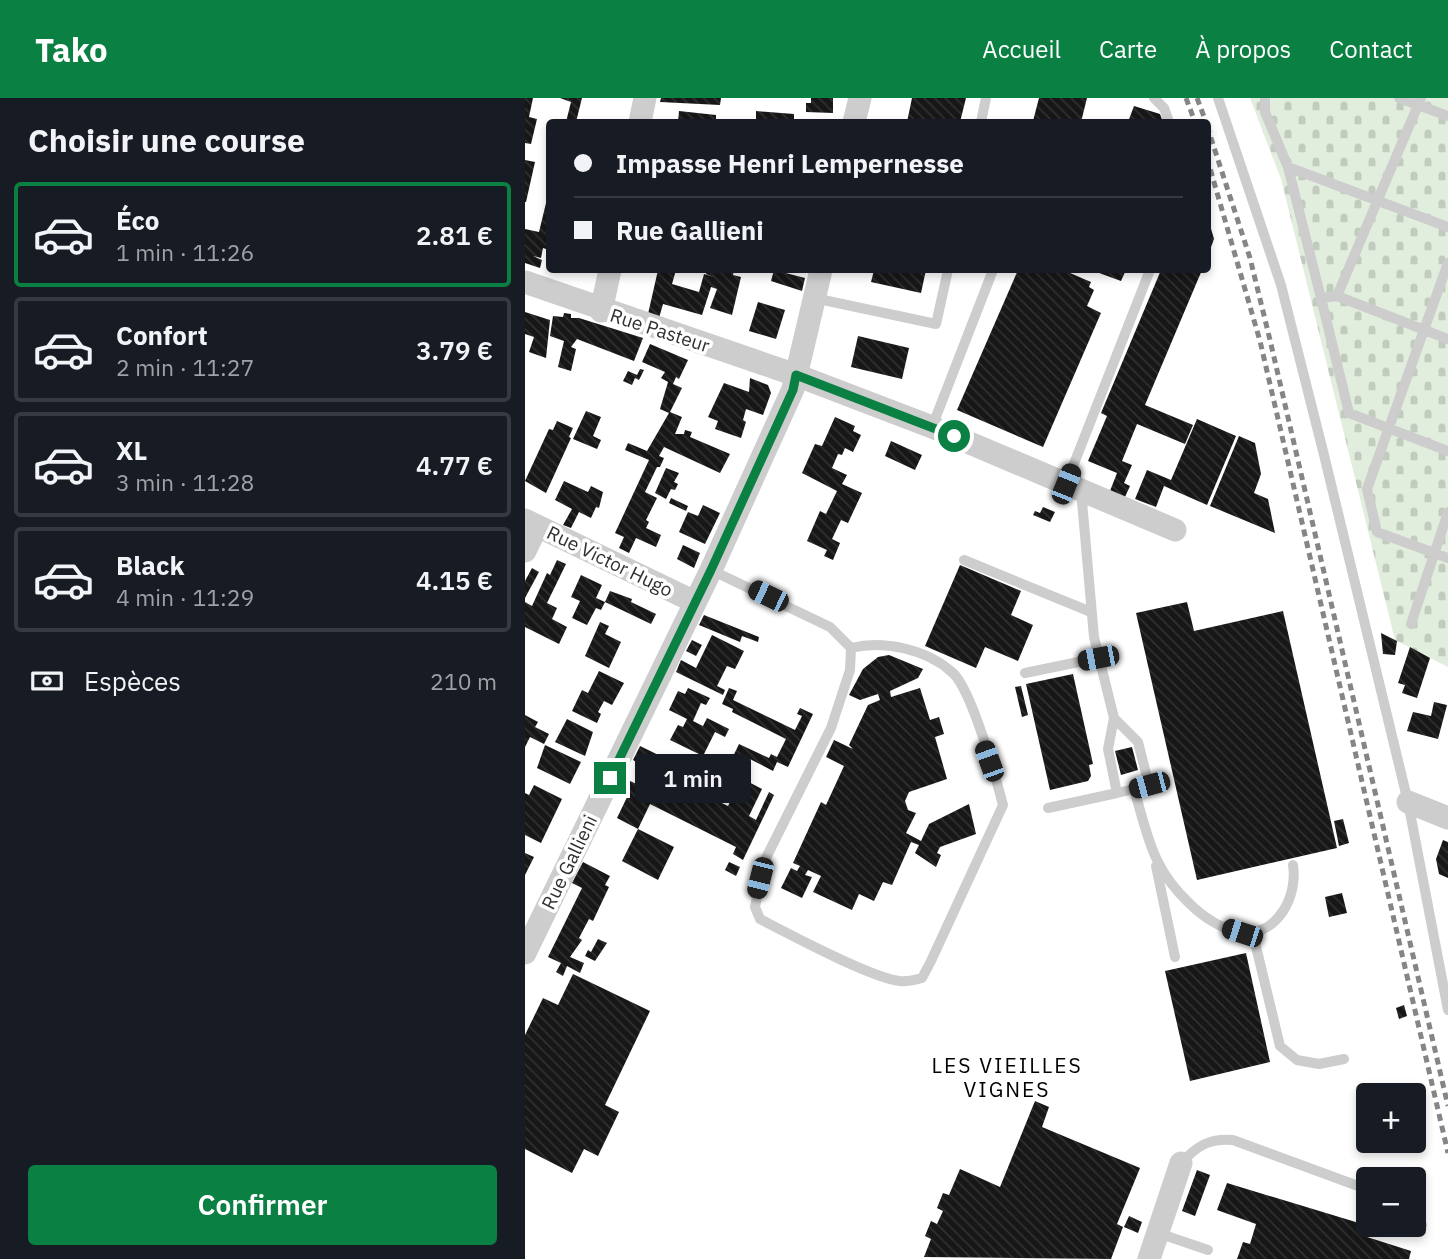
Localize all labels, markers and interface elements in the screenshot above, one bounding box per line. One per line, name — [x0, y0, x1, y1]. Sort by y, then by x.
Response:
text: Tako — [35, 28, 108, 71]
text: Accueil — [982, 33, 1061, 65]
text: Carte — [1099, 33, 1157, 65]
text: À propos — [1195, 33, 1291, 65]
text: Contact — [1329, 33, 1413, 65]
text: Choisir une course — [28, 119, 305, 161]
text: Impasse Henri Lempernesse — [616, 146, 964, 180]
icon: car — [32, 203, 95, 266]
text: Éco — [116, 203, 160, 237]
text: Rue Gallieni — [616, 213, 764, 247]
text: 2.81 € — [416, 218, 493, 252]
text: 1 min · 11:26 — [116, 237, 254, 267]
street label: Rue Pasteur — [607, 303, 713, 357]
icon: car — [32, 318, 95, 381]
text: Confort — [116, 318, 208, 352]
text: 3.79 € — [416, 333, 493, 367]
text: 2 min · 11:27 — [116, 352, 254, 382]
route start — [938, 420, 970, 452]
icon: car — [32, 433, 95, 496]
text: XL — [116, 433, 147, 467]
text: 4.77 € — [416, 448, 493, 482]
car — [1049, 461, 1084, 507]
text: 3 min · 11:28 — [116, 467, 254, 497]
street label: Rue Victor Hugo — [543, 520, 677, 602]
icon: car — [32, 548, 95, 611]
text: Black — [116, 548, 184, 582]
text: 4.15 € — [416, 563, 493, 597]
car — [745, 577, 792, 615]
text: 4 min · 11:29 — [116, 582, 254, 612]
car — [1076, 644, 1121, 672]
icon: cash — [28, 662, 66, 700]
text: Espèces — [84, 664, 181, 698]
text: 210 m — [430, 666, 497, 696]
car — [972, 738, 1007, 784]
callout: 1 min — [635, 754, 750, 802]
route end — [594, 762, 626, 794]
text: 1 min — [663, 763, 723, 793]
car — [1126, 769, 1173, 801]
street label: Rue Gallieni — [536, 811, 602, 913]
car — [745, 855, 776, 901]
car — [1219, 917, 1266, 949]
district label: LES VIEILLES VIGNES — [931, 1051, 1083, 1103]
map controls — [1356, 1083, 1426, 1237]
button: + — [1356, 1083, 1426, 1153]
button: Confirmer — [28, 1165, 497, 1245]
button: − — [1356, 1167, 1426, 1237]

